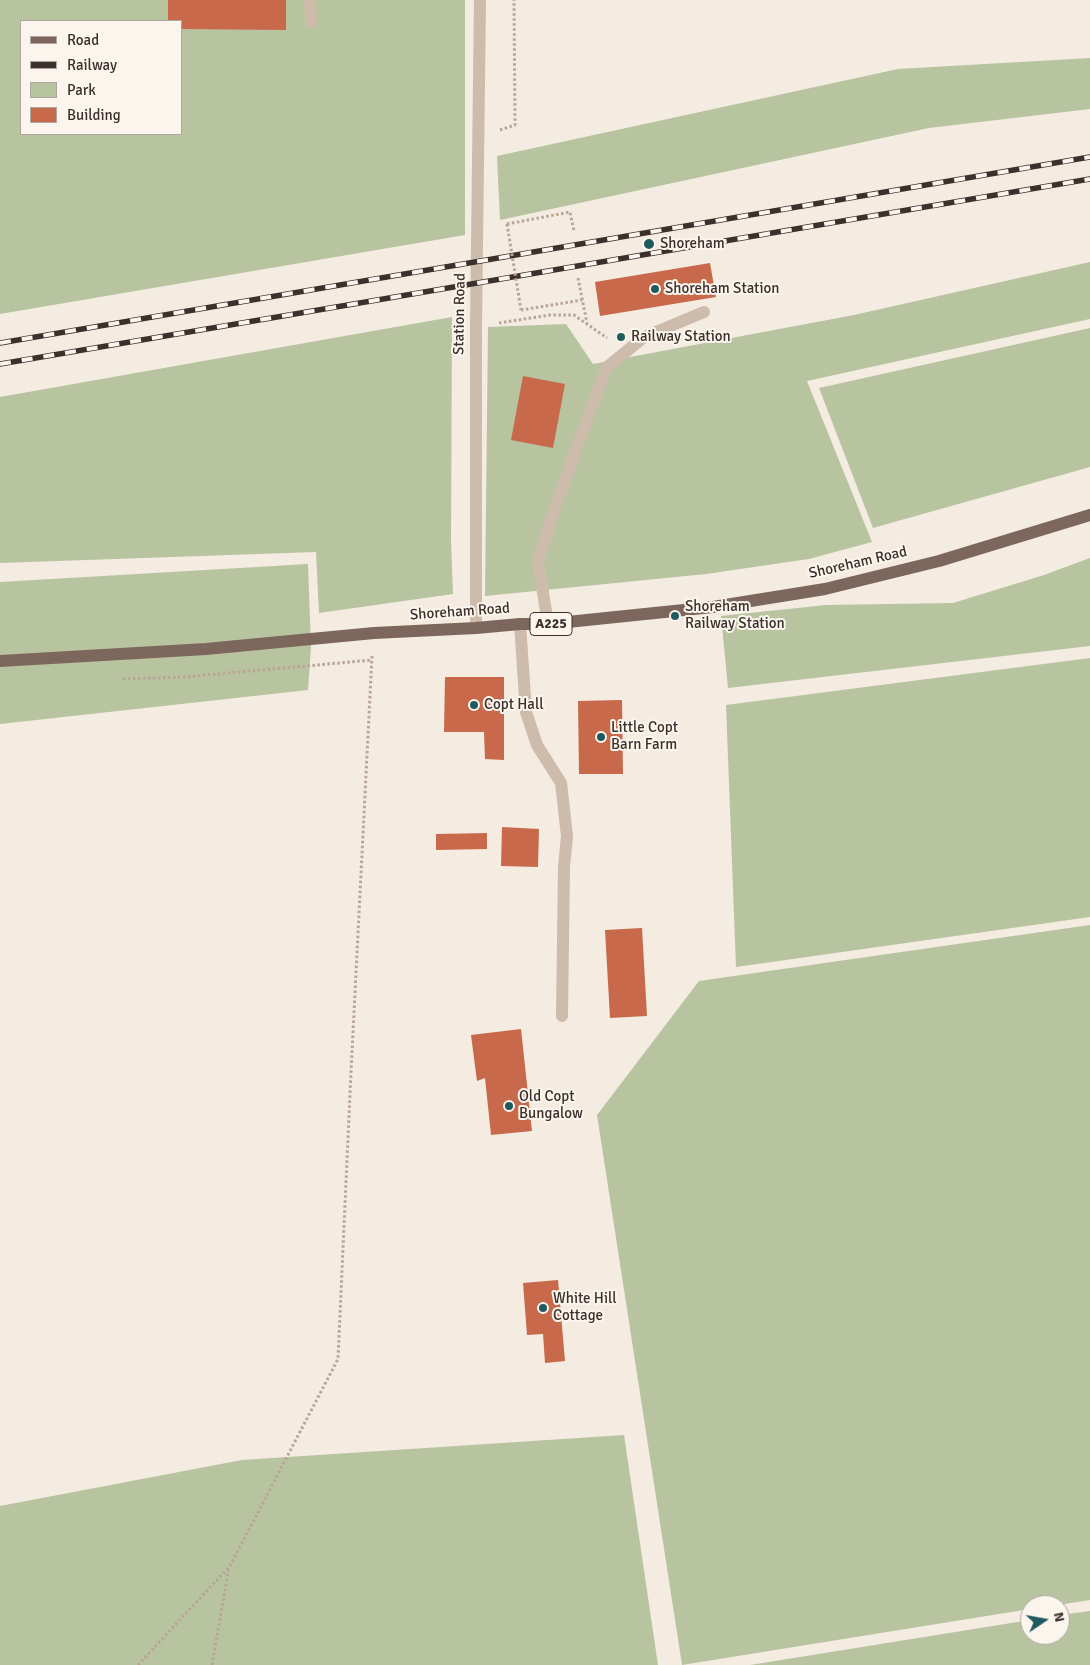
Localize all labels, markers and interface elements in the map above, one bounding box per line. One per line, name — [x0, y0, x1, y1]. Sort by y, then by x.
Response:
legend — [20, 20, 182, 135]
text: Road — [67, 31, 99, 49]
text: Railway — [67, 56, 117, 74]
text: Park — [67, 81, 96, 99]
text: Building — [67, 106, 121, 124]
place label: Shoreham — [660, 235, 725, 253]
marker: Shoreham — [642, 237, 656, 251]
street label: Station Road — [450, 273, 470, 355]
place label: Shoreham Station — [665, 280, 780, 298]
marker: Shoreham Station — [649, 283, 661, 295]
place label: Railway Station — [631, 328, 731, 346]
marker: Railway Station — [615, 331, 627, 343]
street label: Shoreham Road — [807, 543, 909, 583]
place label: Shoreham Railway Station — [685, 598, 785, 633]
street label: Shoreham Road — [409, 600, 511, 624]
marker: Shoreham Railway Station — [669, 610, 681, 622]
road number: A225 — [530, 612, 572, 636]
place label: Copt Hall — [484, 696, 544, 714]
marker: Copt Hall — [468, 699, 480, 711]
place label: Little Copt Barn Farm — [611, 719, 678, 754]
marker: Little Copt Barn Farm — [595, 731, 607, 743]
place label: Old Copt Bungalow — [519, 1088, 583, 1123]
marker: Old Copt Bungalow — [503, 1100, 515, 1112]
place label: White Hill Cottage — [553, 1290, 617, 1325]
marker: White Hill Cottage — [537, 1302, 549, 1314]
north arrow — [1020, 1595, 1070, 1645]
text: N — [1050, 1610, 1069, 1624]

